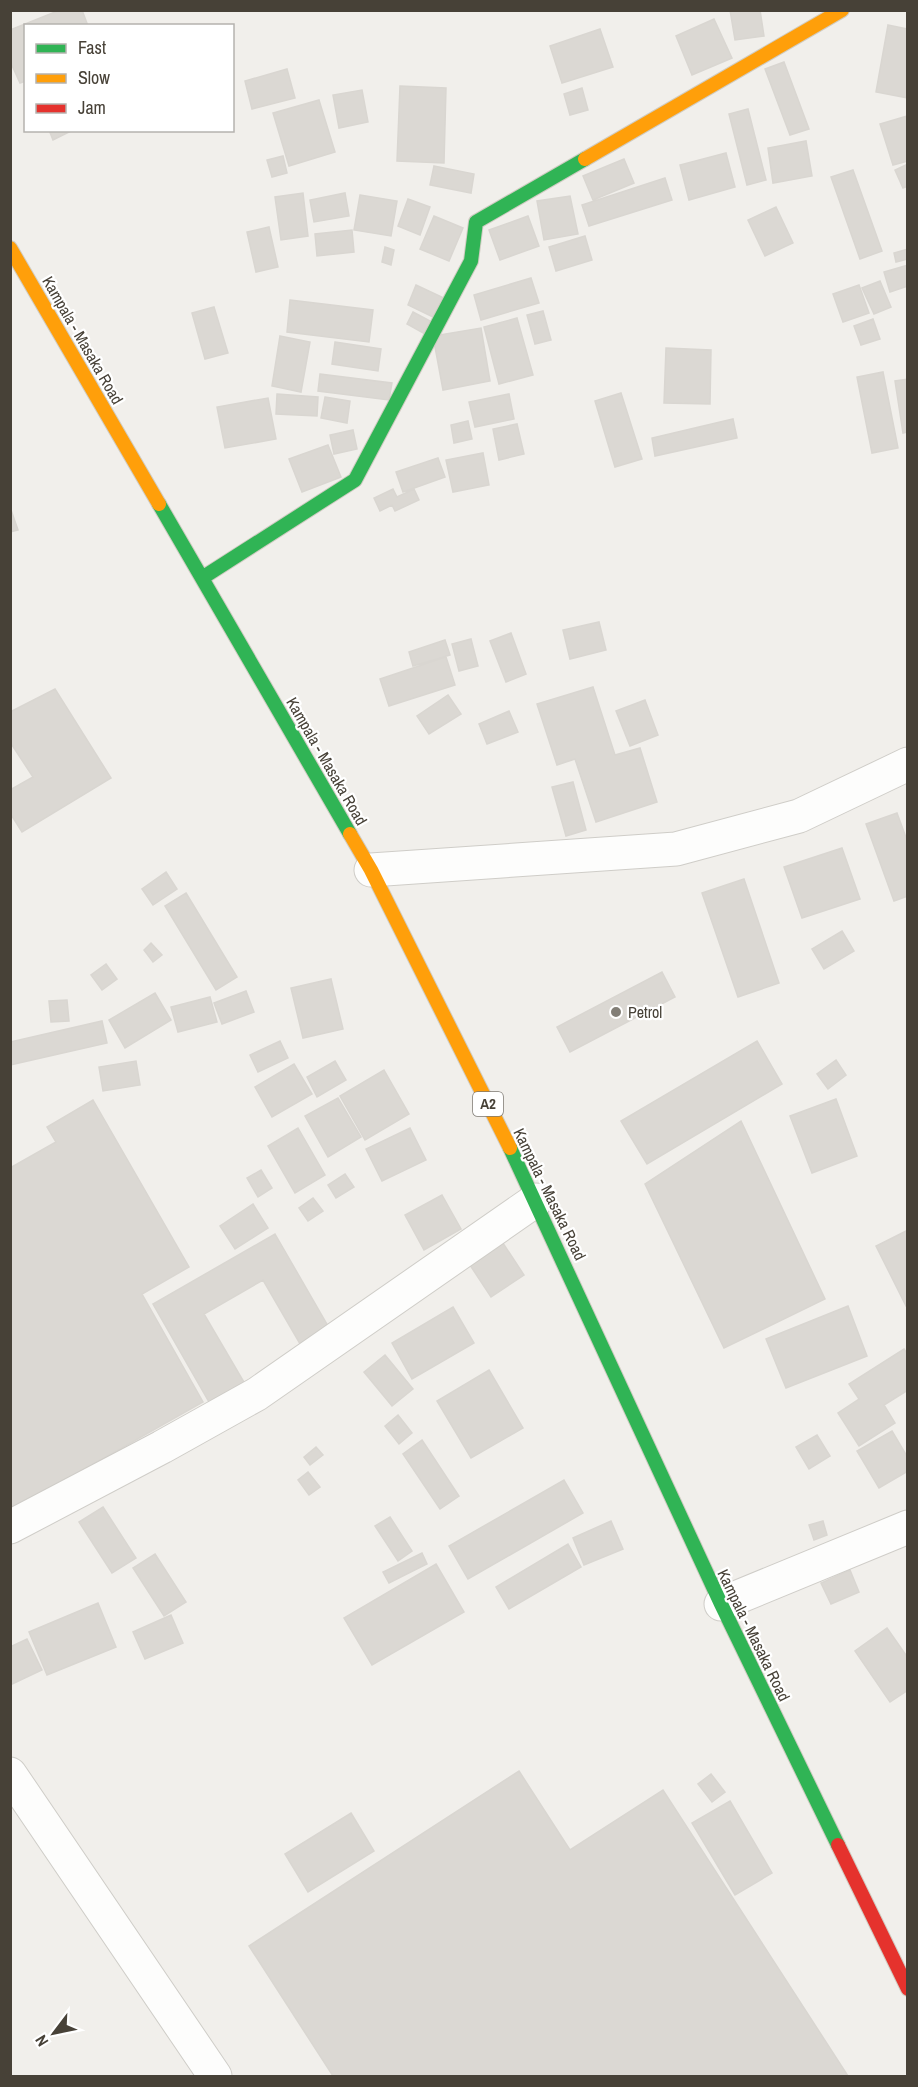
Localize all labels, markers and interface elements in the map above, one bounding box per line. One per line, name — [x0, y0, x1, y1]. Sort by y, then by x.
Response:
legend — [24, 24, 234, 132]
text: Fast — [78, 35, 106, 60]
text: Slow — [78, 65, 110, 90]
text: Jam — [78, 95, 106, 120]
street label: Kampala - Masaka Road — [37, 272, 129, 408]
street label: Kampala - Masaka Road — [281, 693, 373, 829]
place label: Petrol — [628, 1001, 662, 1023]
marker: Petrol — [609, 1005, 623, 1019]
road number: A2 — [473, 1092, 503, 1116]
street label: Kampala - Masaka Road — [508, 1124, 592, 1264]
street label: Kampala - Masaka Road — [712, 1565, 796, 1705]
north arrow — [24, 2003, 84, 2063]
text: N — [29, 2031, 53, 2051]

